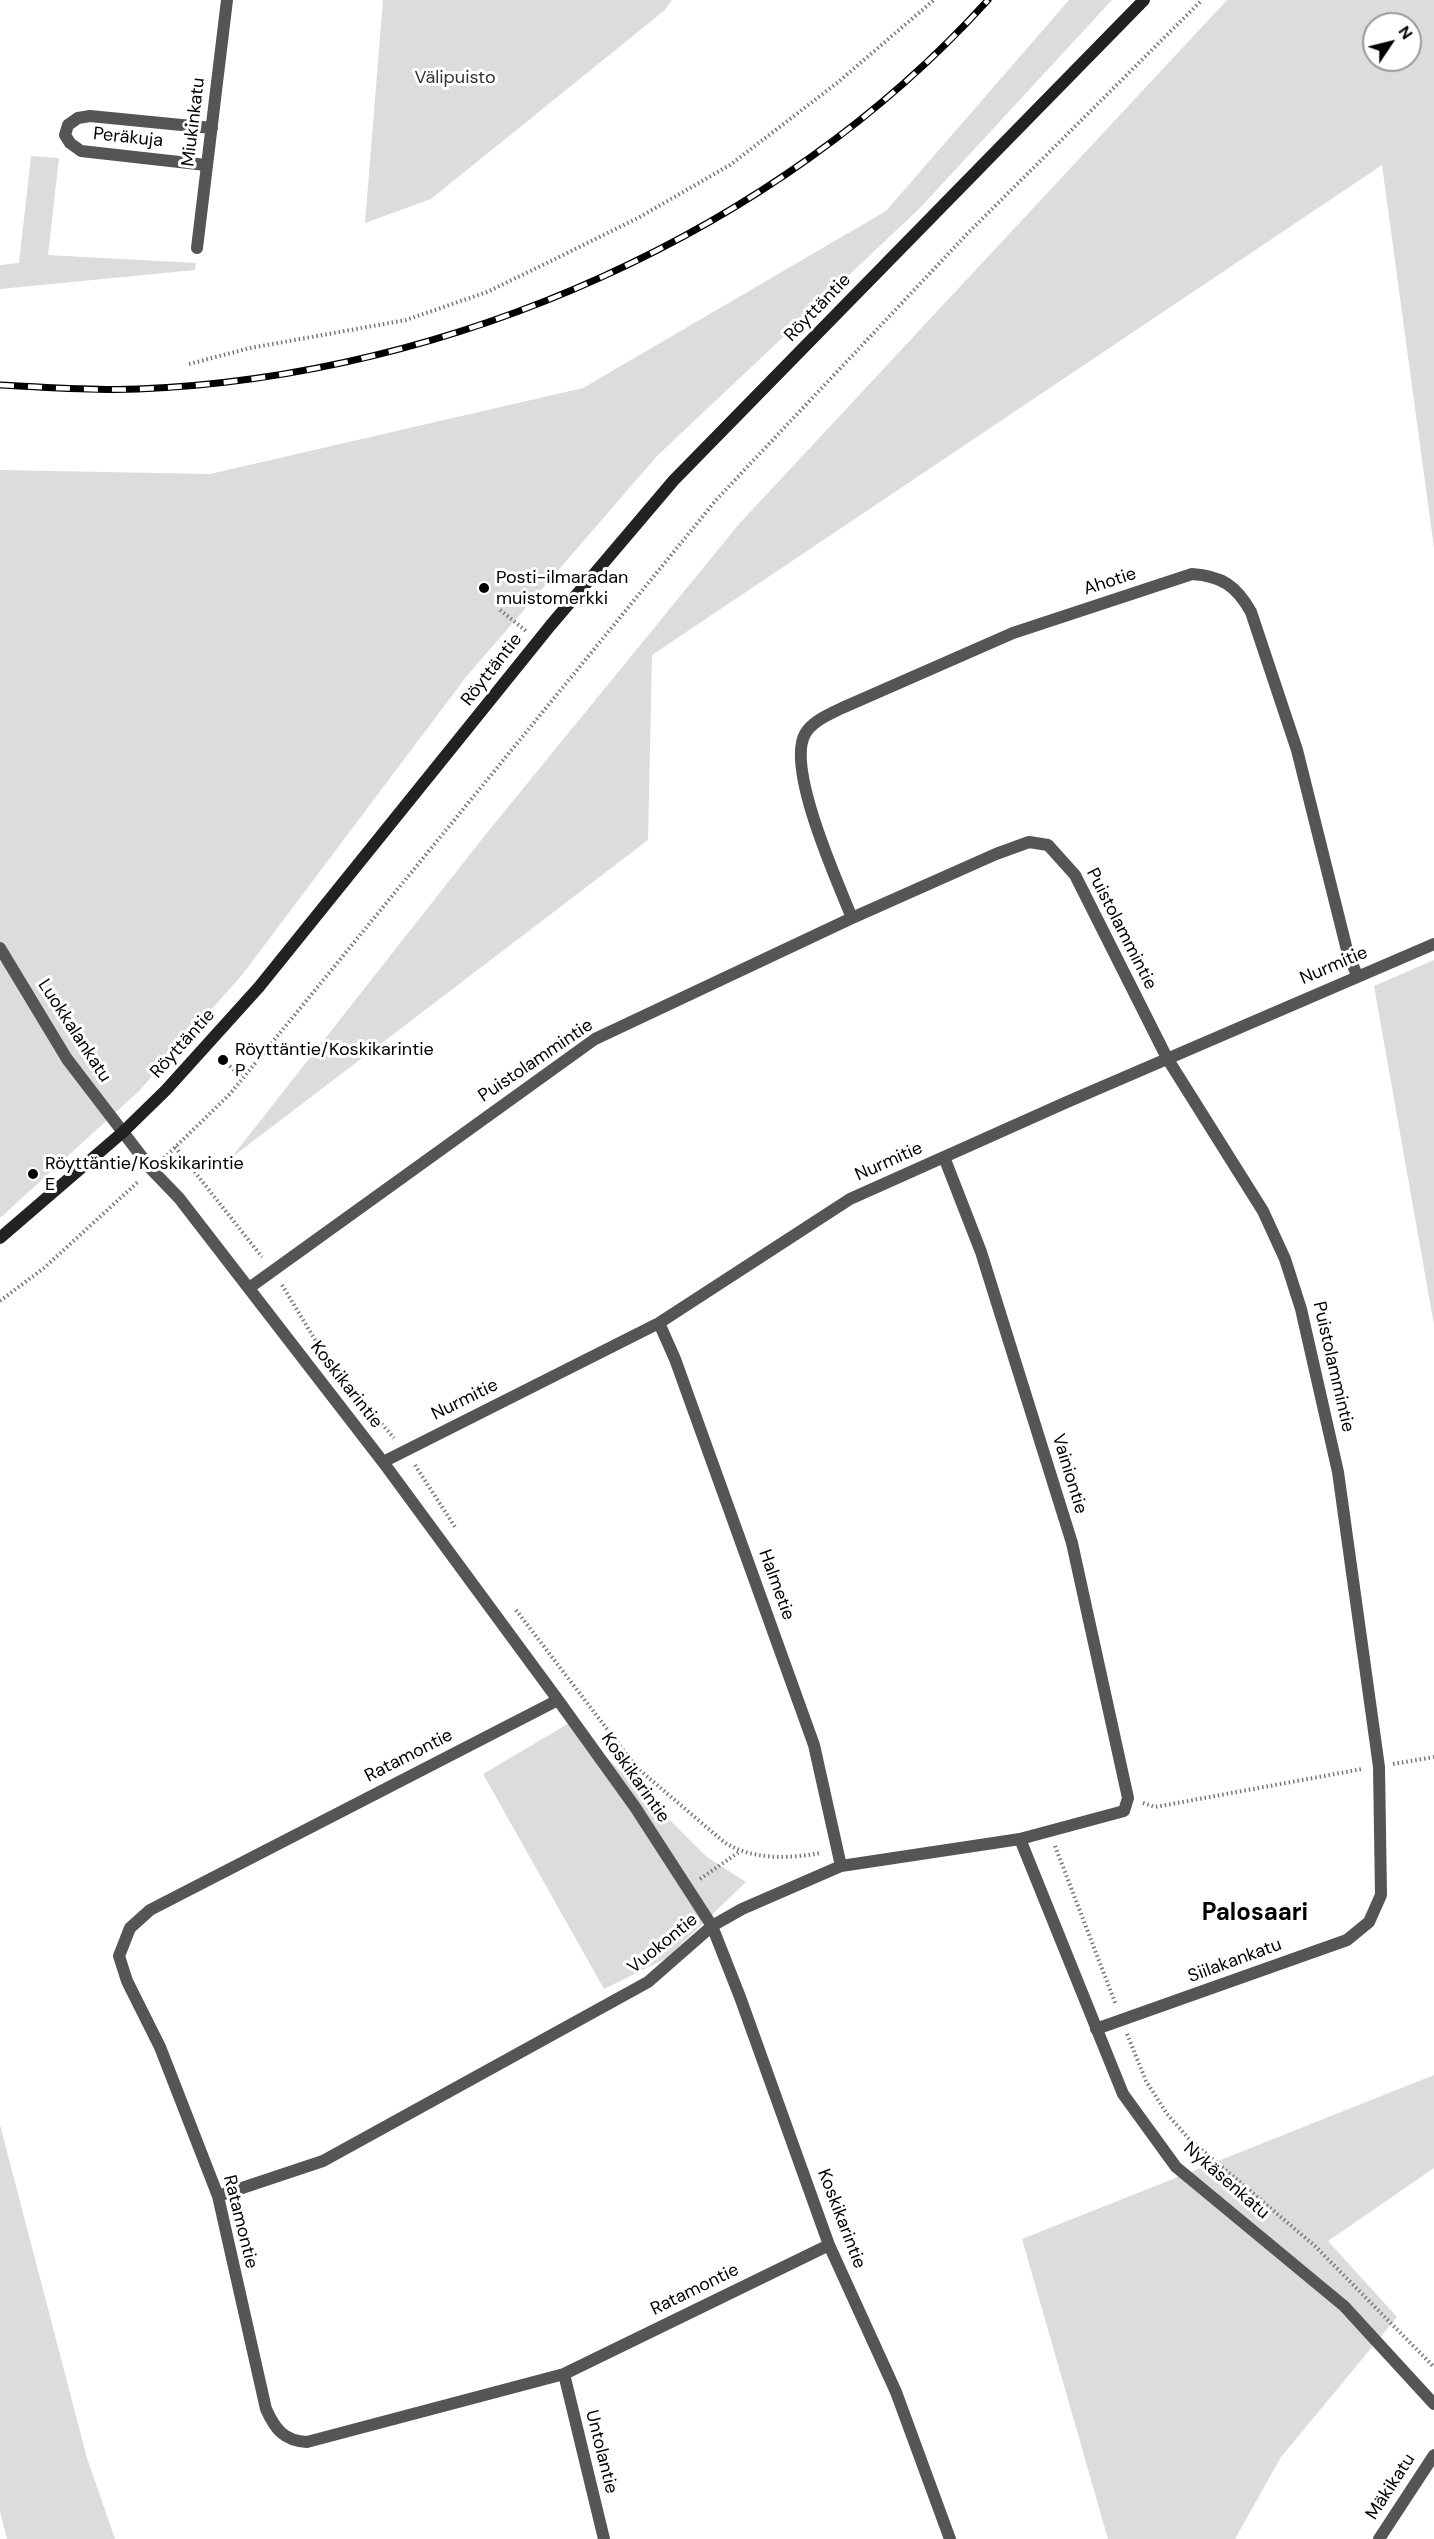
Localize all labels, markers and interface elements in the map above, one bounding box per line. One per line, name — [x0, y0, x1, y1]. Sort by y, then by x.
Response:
north arrow — [1362, 12, 1422, 72]
text: N — [1394, 22, 1417, 43]
park label: Välipuisto — [414, 67, 496, 89]
street label: Miukinkatu — [178, 76, 210, 168]
street label: Peräkuja — [92, 124, 164, 152]
street label: Röyttäntie — [780, 270, 856, 346]
street label: Ahotie — [1081, 563, 1139, 601]
place label: Posti-ilmaradan muistomerkki — [496, 567, 628, 610]
marker: Posti-ilmaradan muistomerkki — [477, 581, 491, 595]
street label: Röyttäntie — [457, 629, 527, 711]
street label: Puistolammintie — [1081, 865, 1161, 993]
street label: Nurmitie — [1297, 942, 1371, 990]
street label: Luokkalankatu — [33, 975, 115, 1087]
street label: Röyttäntie — [146, 1005, 220, 1083]
street label: Puistolammintie — [475, 1015, 597, 1107]
place label: Röyttäntie/Koskikarintie P — [235, 1039, 434, 1082]
marker: Röyttäntie/Koskikarintie P — [216, 1053, 230, 1067]
street label: Nurmitie — [852, 1138, 926, 1186]
place label: Röyttäntie/Koskikarintie E — [45, 1153, 244, 1196]
marker: Röyttäntie/Koskikarintie E — [26, 1167, 40, 1181]
street label: Puistolammintie — [1307, 1300, 1359, 1434]
street label: Koskikarintie — [305, 1337, 387, 1433]
street label: Nurmitie — [428, 1375, 502, 1425]
street label: Vainiontie — [1047, 1431, 1091, 1517]
street label: Halmetie — [753, 1547, 799, 1623]
street label: Ratamontie — [362, 1725, 456, 1787]
street label: Koskikarintie — [596, 1729, 674, 1827]
district label: Palosaari — [1202, 1900, 1308, 1928]
street label: Vuokontie — [624, 1909, 702, 1979]
street label: Siilakankatu — [1185, 1934, 1285, 1988]
street label: Nykäsenkatu — [1179, 2138, 1273, 2224]
street label: Koskikarintie — [812, 2166, 870, 2272]
street label: Ratamontie — [218, 2173, 262, 2271]
street label: Ratamontie — [647, 2259, 743, 2321]
street label: Untolantie — [580, 2408, 622, 2496]
street label: Mäkikatu — [1362, 2450, 1420, 2524]

